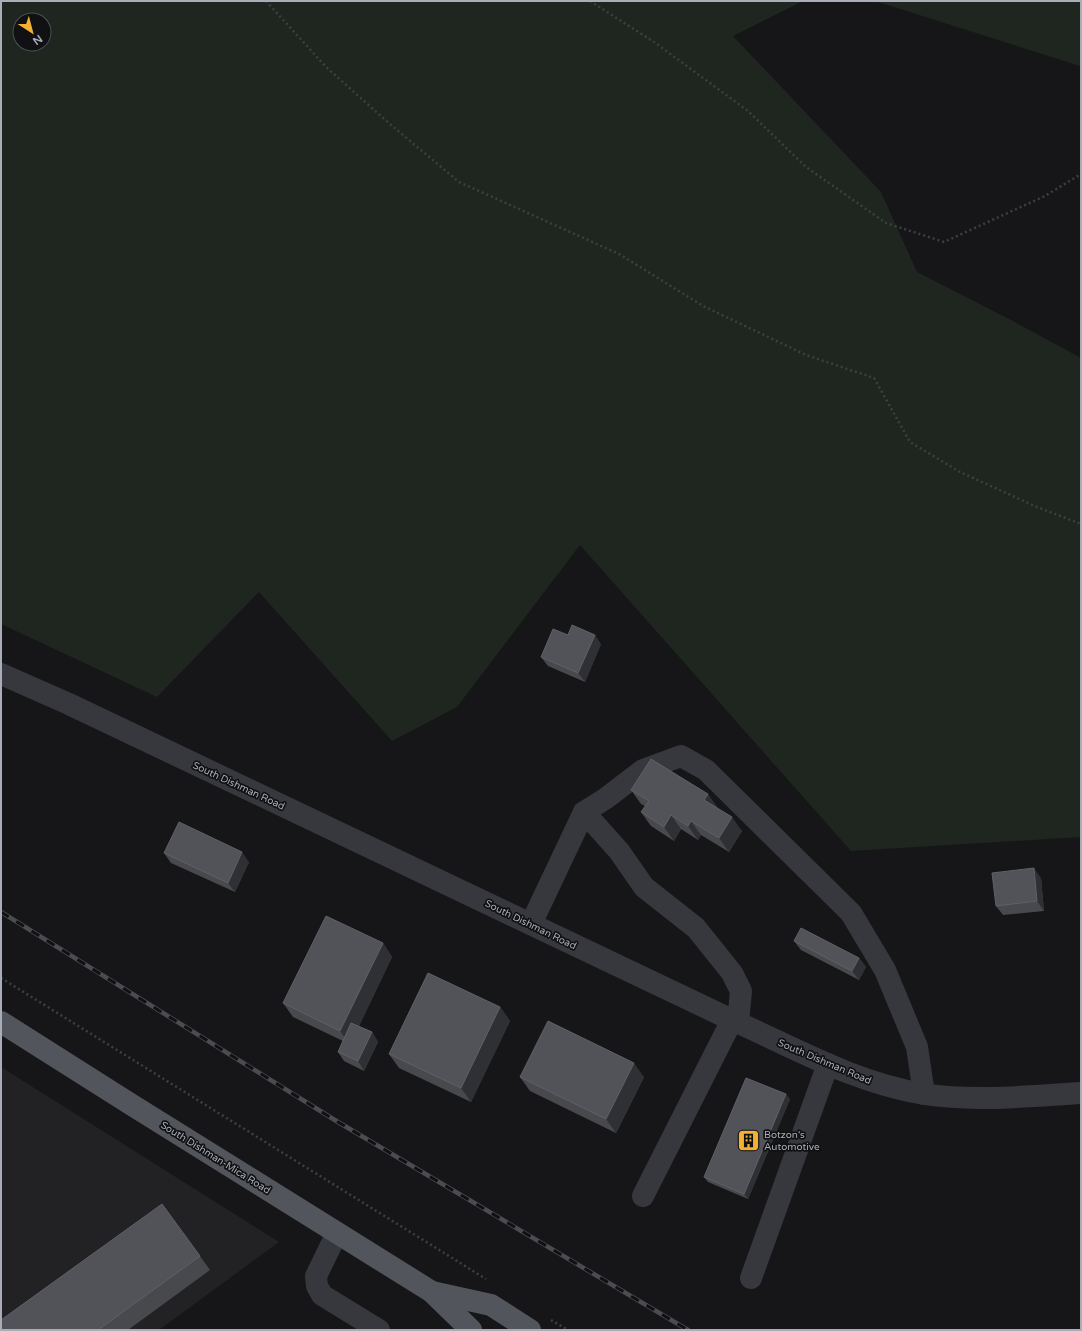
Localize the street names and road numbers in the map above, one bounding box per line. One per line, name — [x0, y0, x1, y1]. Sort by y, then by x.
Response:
street label: South Dishman Road — [191, 759, 287, 813]
street label: South Dishman Road — [483, 898, 578, 952]
street label: South Dishman Road — [776, 1037, 873, 1087]
street label: South Dishman-Mica Road — [158, 1119, 273, 1197]

